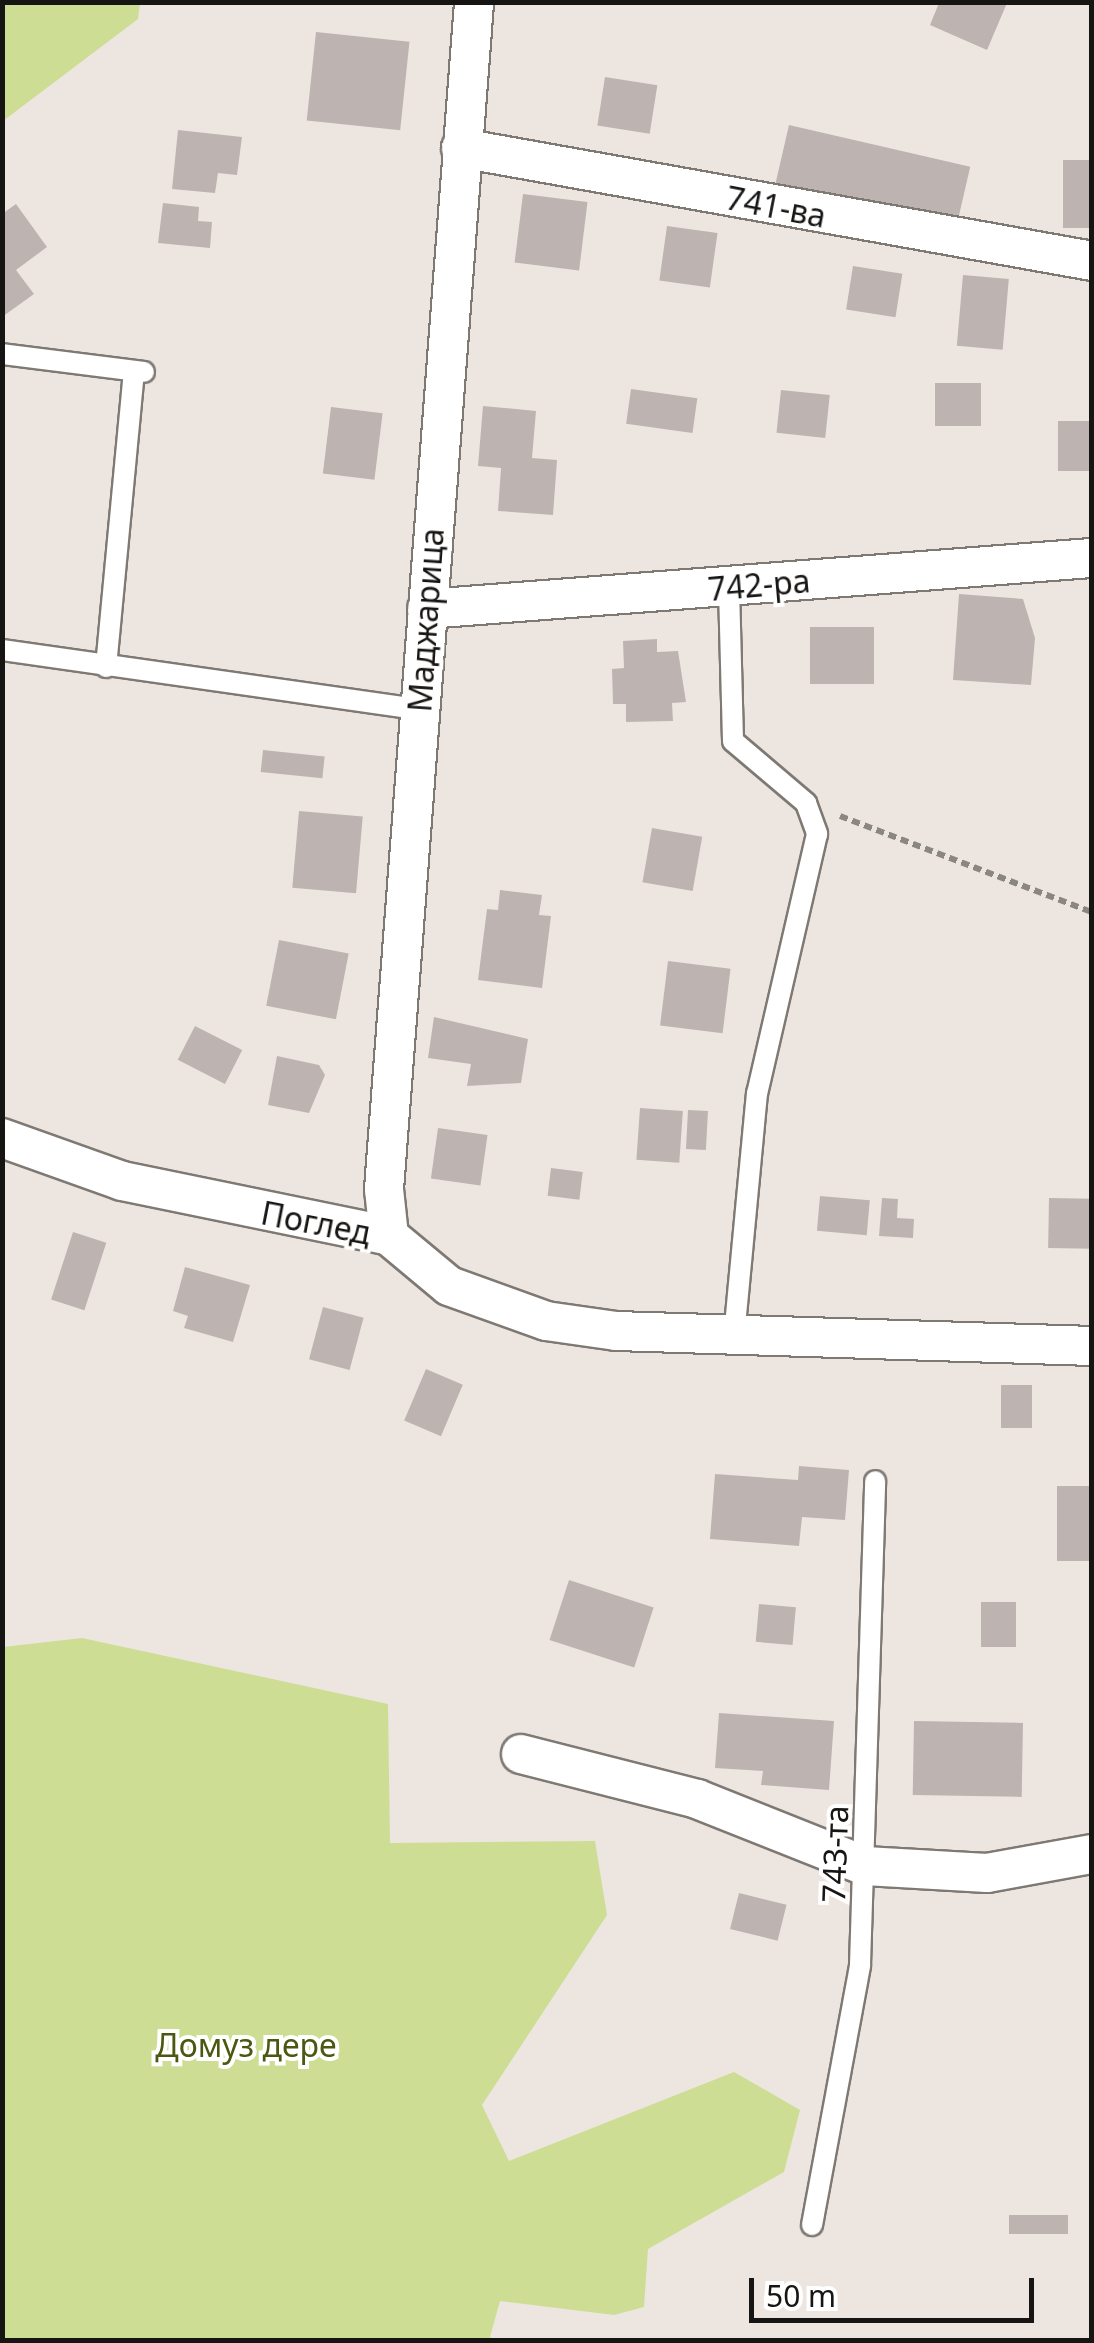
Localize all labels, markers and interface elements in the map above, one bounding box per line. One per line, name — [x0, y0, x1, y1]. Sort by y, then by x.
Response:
street label: 741-ва — [723, 179, 829, 235]
street label: Маджарица — [400, 527, 452, 713]
street label: 742-ра — [706, 561, 812, 609]
street label: Поглед — [258, 1194, 374, 1252]
street label: 743-та — [814, 1805, 856, 1903]
park label: Домуз дере — [155, 2026, 337, 2064]
scale bar — [754, 2258, 1039, 2320]
text: 50 m — [766, 2275, 836, 2316]

